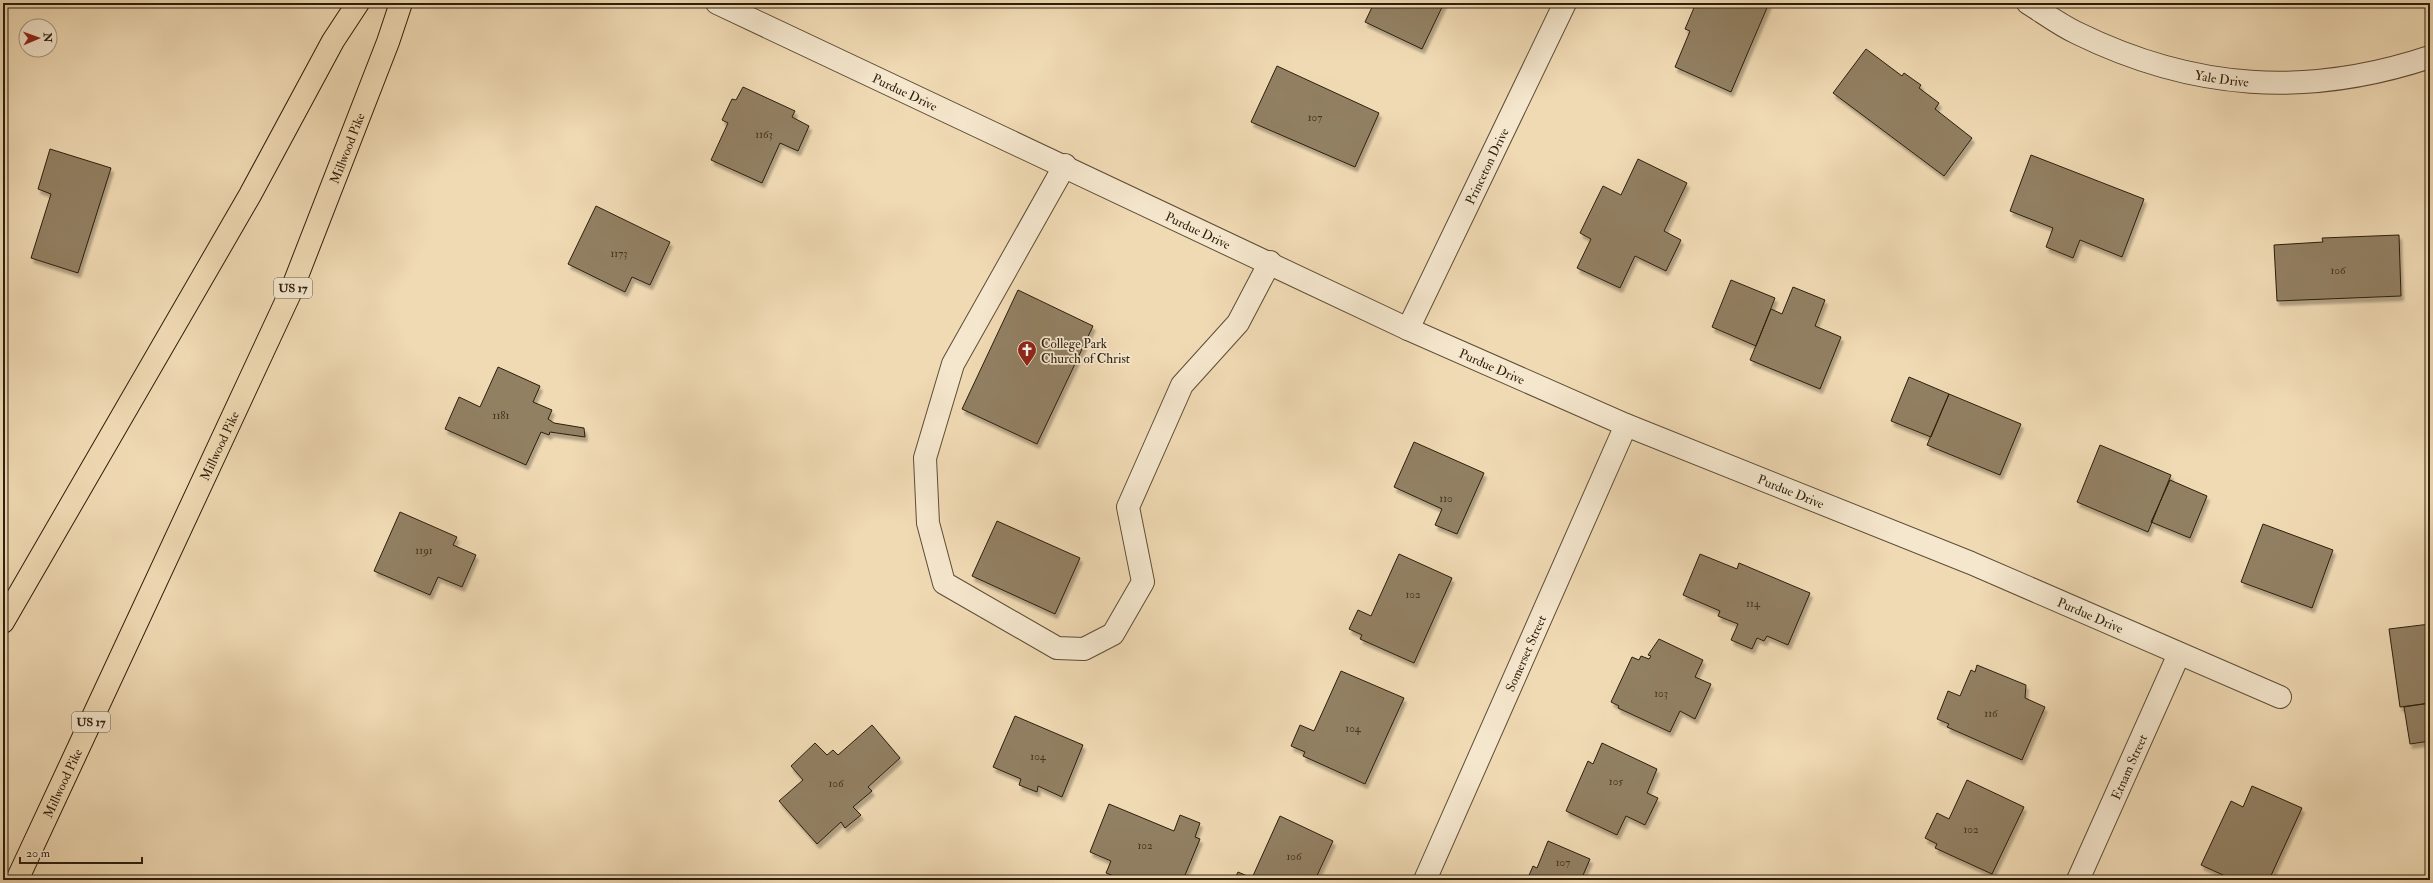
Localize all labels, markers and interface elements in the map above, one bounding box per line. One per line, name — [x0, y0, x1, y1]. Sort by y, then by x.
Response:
north arrow — [18, 18, 58, 58]
text: N — [41, 32, 54, 44]
street label: Yale Drive — [2193, 67, 2250, 91]
street label: Purdue Drive — [870, 70, 940, 115]
street label: Millwood Pike — [327, 110, 369, 186]
house number: 107 — [1308, 111, 1322, 124]
street label: Princeton Drive — [1462, 125, 1513, 207]
house number: 1163 — [755, 128, 773, 141]
street label: Purdue Drive — [1163, 209, 1233, 253]
house number: 1173 — [610, 247, 628, 260]
house number: 106 — [2330, 264, 2347, 277]
road number: US 17 — [274, 278, 312, 298]
place label: College Park Church of Christ — [1041, 336, 1130, 367]
church icon: College Park Church of Christ — [1016, 339, 1038, 367]
street label: Purdue Drive — [1456, 345, 1528, 389]
street label: Millwood Pike — [197, 408, 243, 483]
house number: 1181 — [493, 409, 510, 422]
street label: Purdue Drive — [1755, 471, 1827, 513]
house number: 110 — [1439, 492, 1453, 505]
house number: 1191 — [415, 544, 433, 557]
house number: 102 — [1405, 588, 1421, 601]
street label: Purdue Drive — [2055, 594, 2126, 637]
house number: 114 — [1746, 597, 1761, 610]
street label: Somerset Street — [1502, 613, 1550, 694]
house number: 103 — [1654, 687, 1668, 700]
house number: 116 — [1984, 707, 1999, 720]
road number: US 17 — [72, 712, 110, 732]
house number: 104 — [1345, 722, 1362, 735]
street label: Etnam Street — [2108, 732, 2151, 802]
street label: Millwood Pike — [40, 746, 86, 821]
house number: 104 — [1030, 750, 1047, 763]
house number: 105 — [1609, 775, 1623, 788]
house number: 106 — [828, 777, 845, 790]
house number: 102 — [1963, 823, 1979, 836]
scale bar — [20, 839, 142, 865]
house number: 102 — [1137, 839, 1153, 852]
text: 20 m — [26, 846, 51, 861]
house number: 106 — [1286, 850, 1303, 863]
house number: 107 — [1556, 856, 1570, 869]

